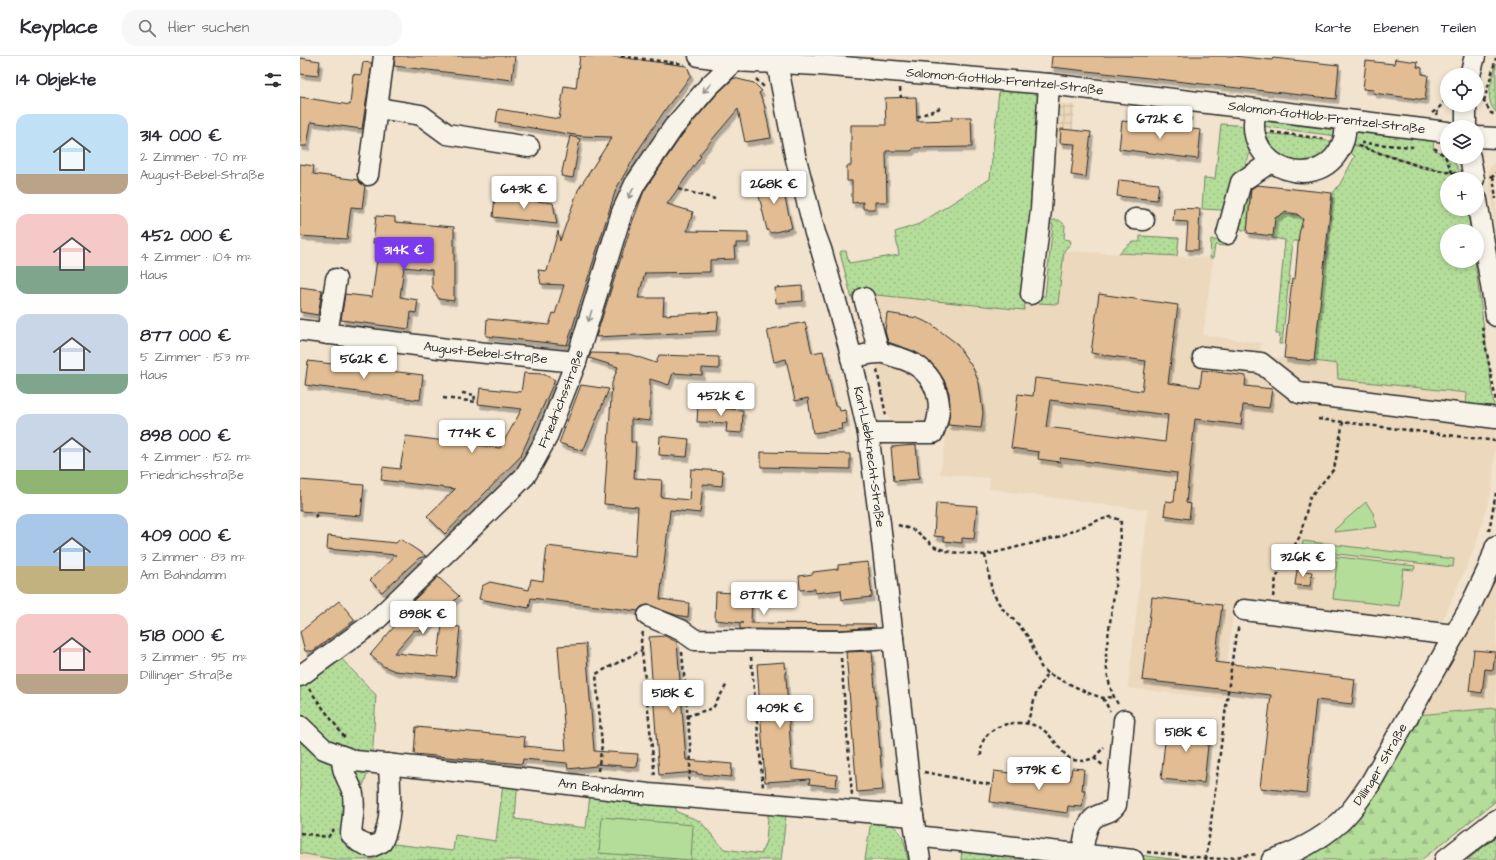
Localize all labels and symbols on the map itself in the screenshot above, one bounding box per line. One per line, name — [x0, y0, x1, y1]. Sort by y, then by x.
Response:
street label: Salomon-Gottlob-Frentzel-Straße — [905, 63, 1105, 100]
one-way arrow — [703, 83, 712, 93]
street label: Salomon-Gottlob-Frentzel-Straße — [1227, 97, 1426, 138]
pin: 672K € — [1127, 106, 1193, 140]
pin: 268K € — [741, 171, 807, 205]
pin: 643K € — [491, 176, 557, 210]
one-way arrow — [627, 186, 634, 198]
pin: 314K € — [371, 237, 437, 271]
one-way arrow — [586, 309, 593, 322]
street label: August-Bebel-Straße — [423, 337, 548, 368]
pin: 562K € — [331, 346, 397, 380]
street label: Friedrichsstraße — [534, 348, 588, 451]
pin: 452K € — [688, 383, 754, 417]
street label: Karl-Liebknecht-Straße — [849, 385, 889, 528]
pin: 774K € — [439, 420, 505, 454]
pin: 326K € — [1270, 544, 1336, 578]
pin: 877K € — [731, 582, 797, 616]
pin: 898K € — [390, 601, 456, 635]
pin: 518K € — [640, 680, 706, 714]
pin: 409K € — [747, 695, 813, 729]
pin: 518K € — [1153, 719, 1219, 753]
street label: Dillinger Straße — [1349, 720, 1412, 809]
pin: 379K € — [1006, 757, 1072, 791]
street label: Am Bahndamm — [557, 774, 646, 803]

